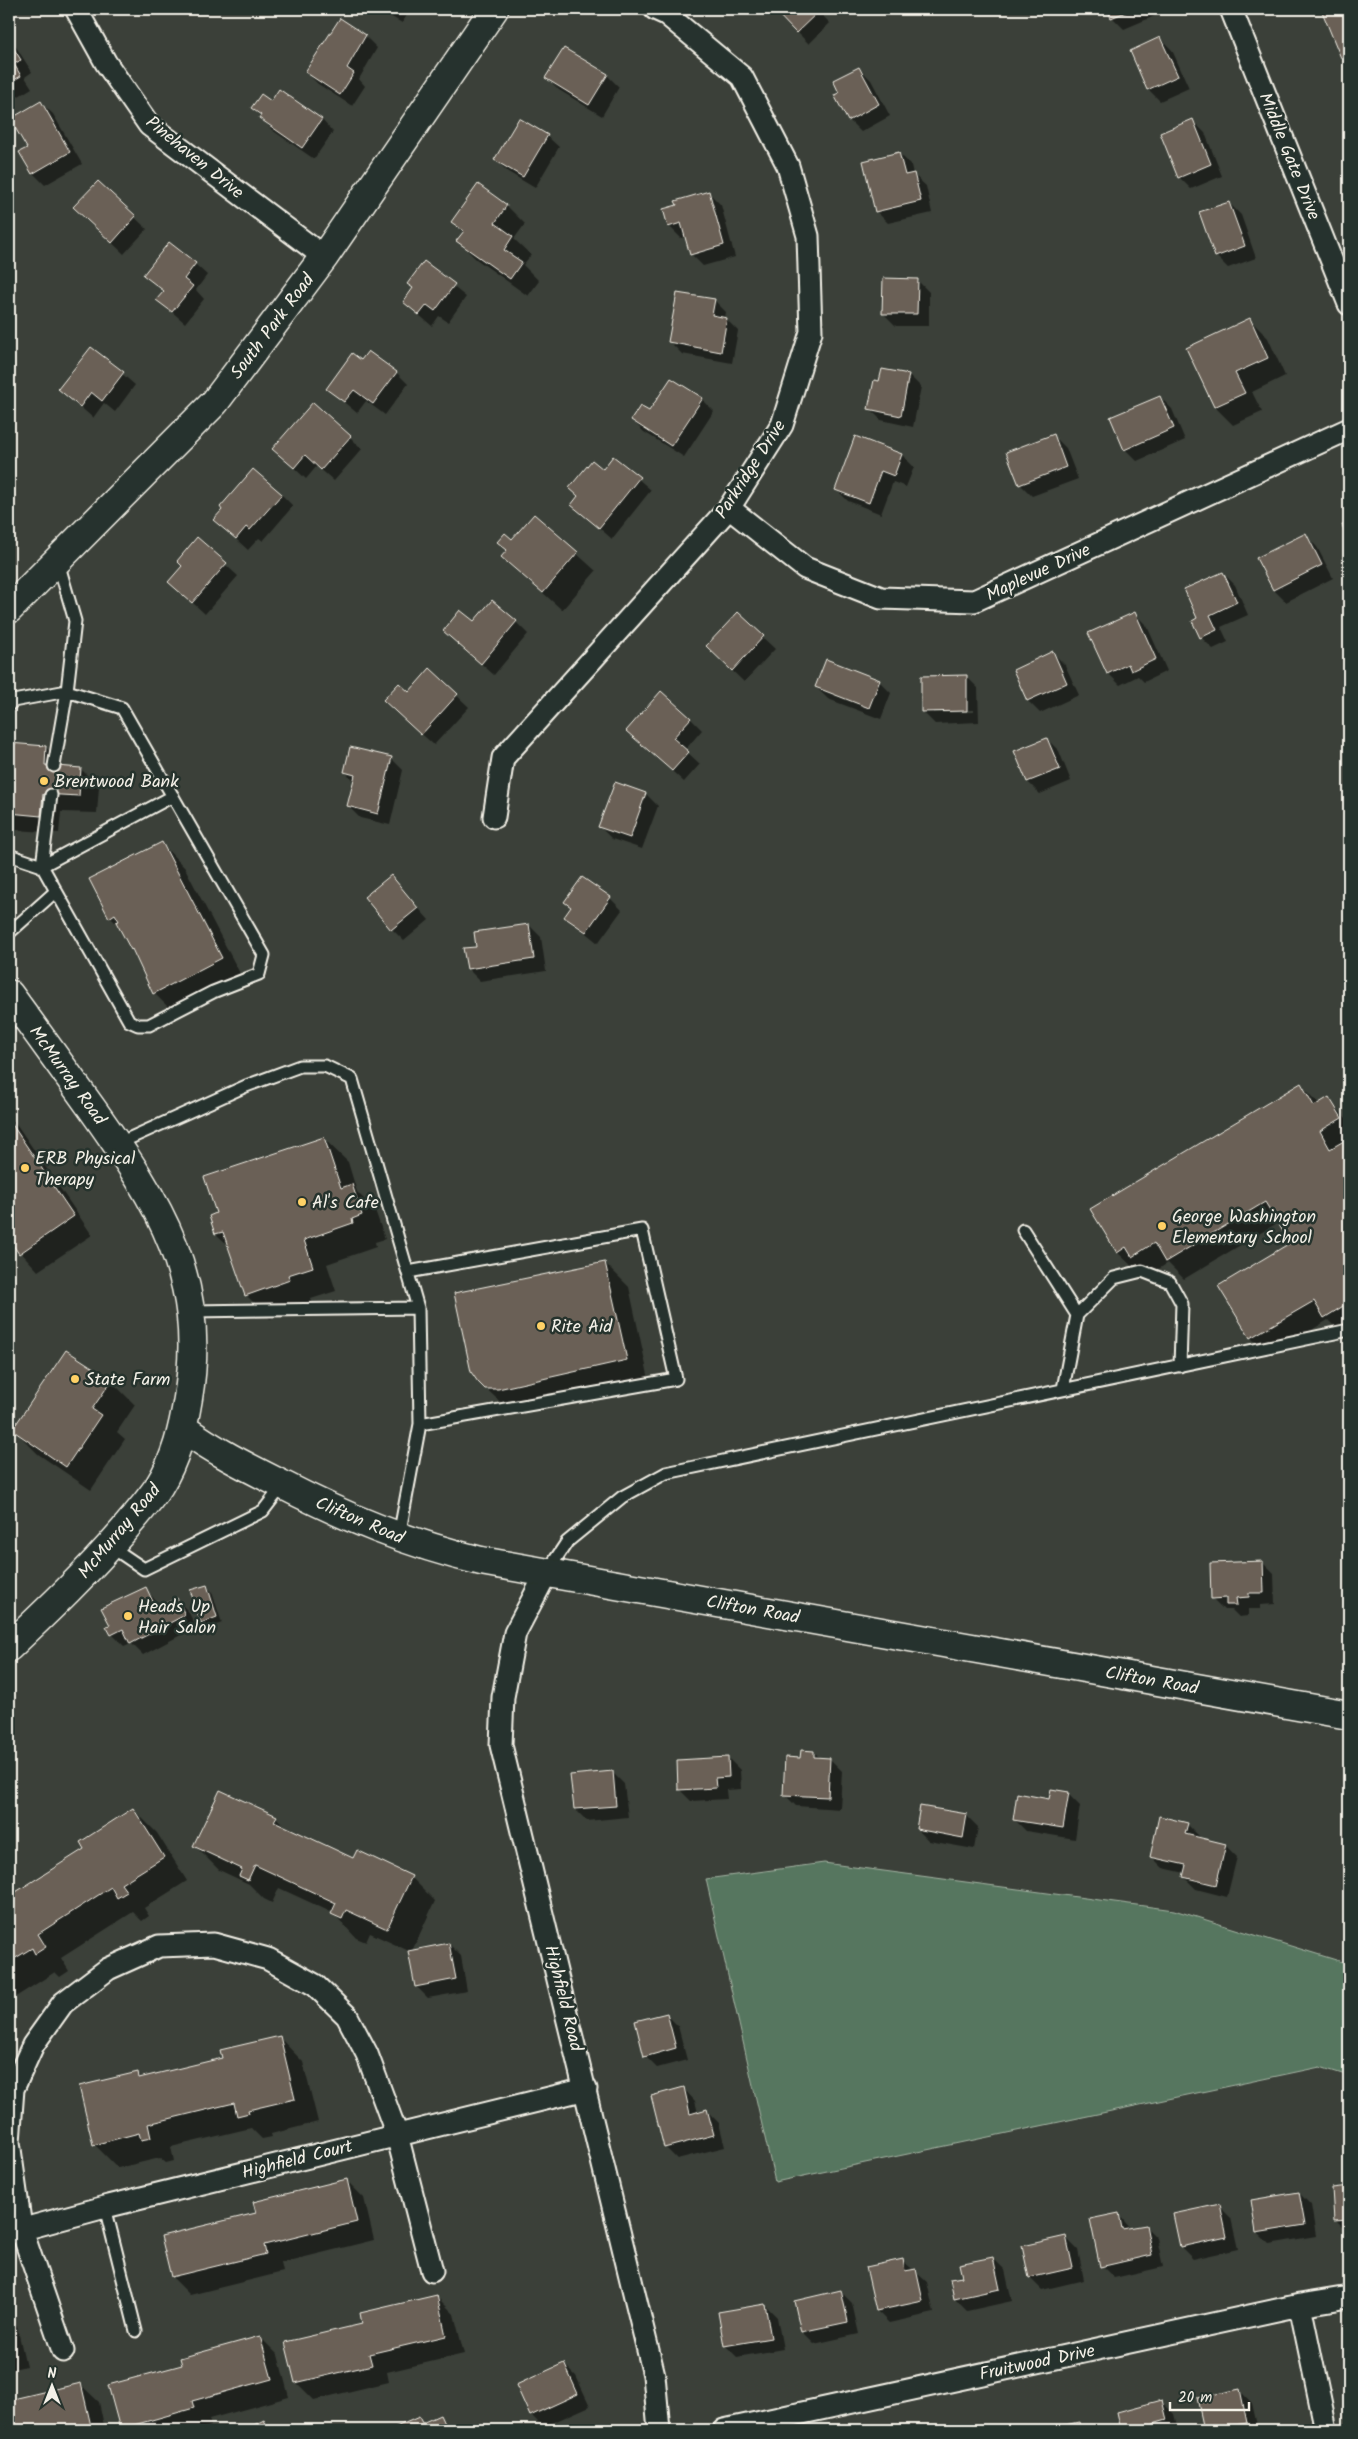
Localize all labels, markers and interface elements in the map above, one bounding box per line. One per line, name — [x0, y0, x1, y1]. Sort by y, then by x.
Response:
street label: Middle Gate Drive — [1250, 88, 1327, 225]
street label: Pinehaven Drive — [138, 109, 250, 207]
street label: South Park Road — [224, 267, 323, 386]
street label: Parkridge Drive — [708, 414, 794, 525]
street label: Maplevue Drive — [981, 536, 1096, 610]
place label: Brentwood Bank — [54, 768, 179, 797]
marker: Brentwood Bank — [38, 775, 50, 787]
street label: McMurray Road — [21, 1020, 114, 1133]
place label: ERB Physical Therapy — [35, 1145, 136, 1195]
marker: ERB Physical Therapy — [19, 1162, 31, 1174]
place label: Al's Cafe — [312, 1189, 379, 1218]
marker: Al's Cafe — [296, 1196, 308, 1208]
place label: George Washington Elementary School — [1172, 1203, 1316, 1253]
marker: George Washington Elementary School — [1156, 1220, 1168, 1232]
place label: Rite Aid — [551, 1313, 613, 1342]
marker: Rite Aid — [535, 1320, 547, 1332]
place label: State Farm — [85, 1366, 170, 1395]
marker: State Farm — [69, 1373, 81, 1385]
street label: McMurray Road — [71, 1477, 170, 1586]
street label: Clifton Road — [310, 1490, 409, 1554]
street label: Clifton Road — [704, 1588, 803, 1633]
place label: Heads Up Hair Salon — [138, 1593, 216, 1643]
marker: Heads Up Hair Salon — [122, 1610, 134, 1622]
street label: Clifton Road — [1103, 1659, 1202, 1704]
street label: Highfield Road — [535, 1942, 590, 2056]
street label: Highfield Court — [239, 2132, 357, 2188]
street label: Fruitwood Drive — [977, 2337, 1098, 2390]
north arrow — [28, 2362, 78, 2412]
text: N — [48, 2363, 57, 2385]
scale bar — [1170, 2379, 1249, 2411]
text: 20 m — [1178, 2386, 1212, 2410]

